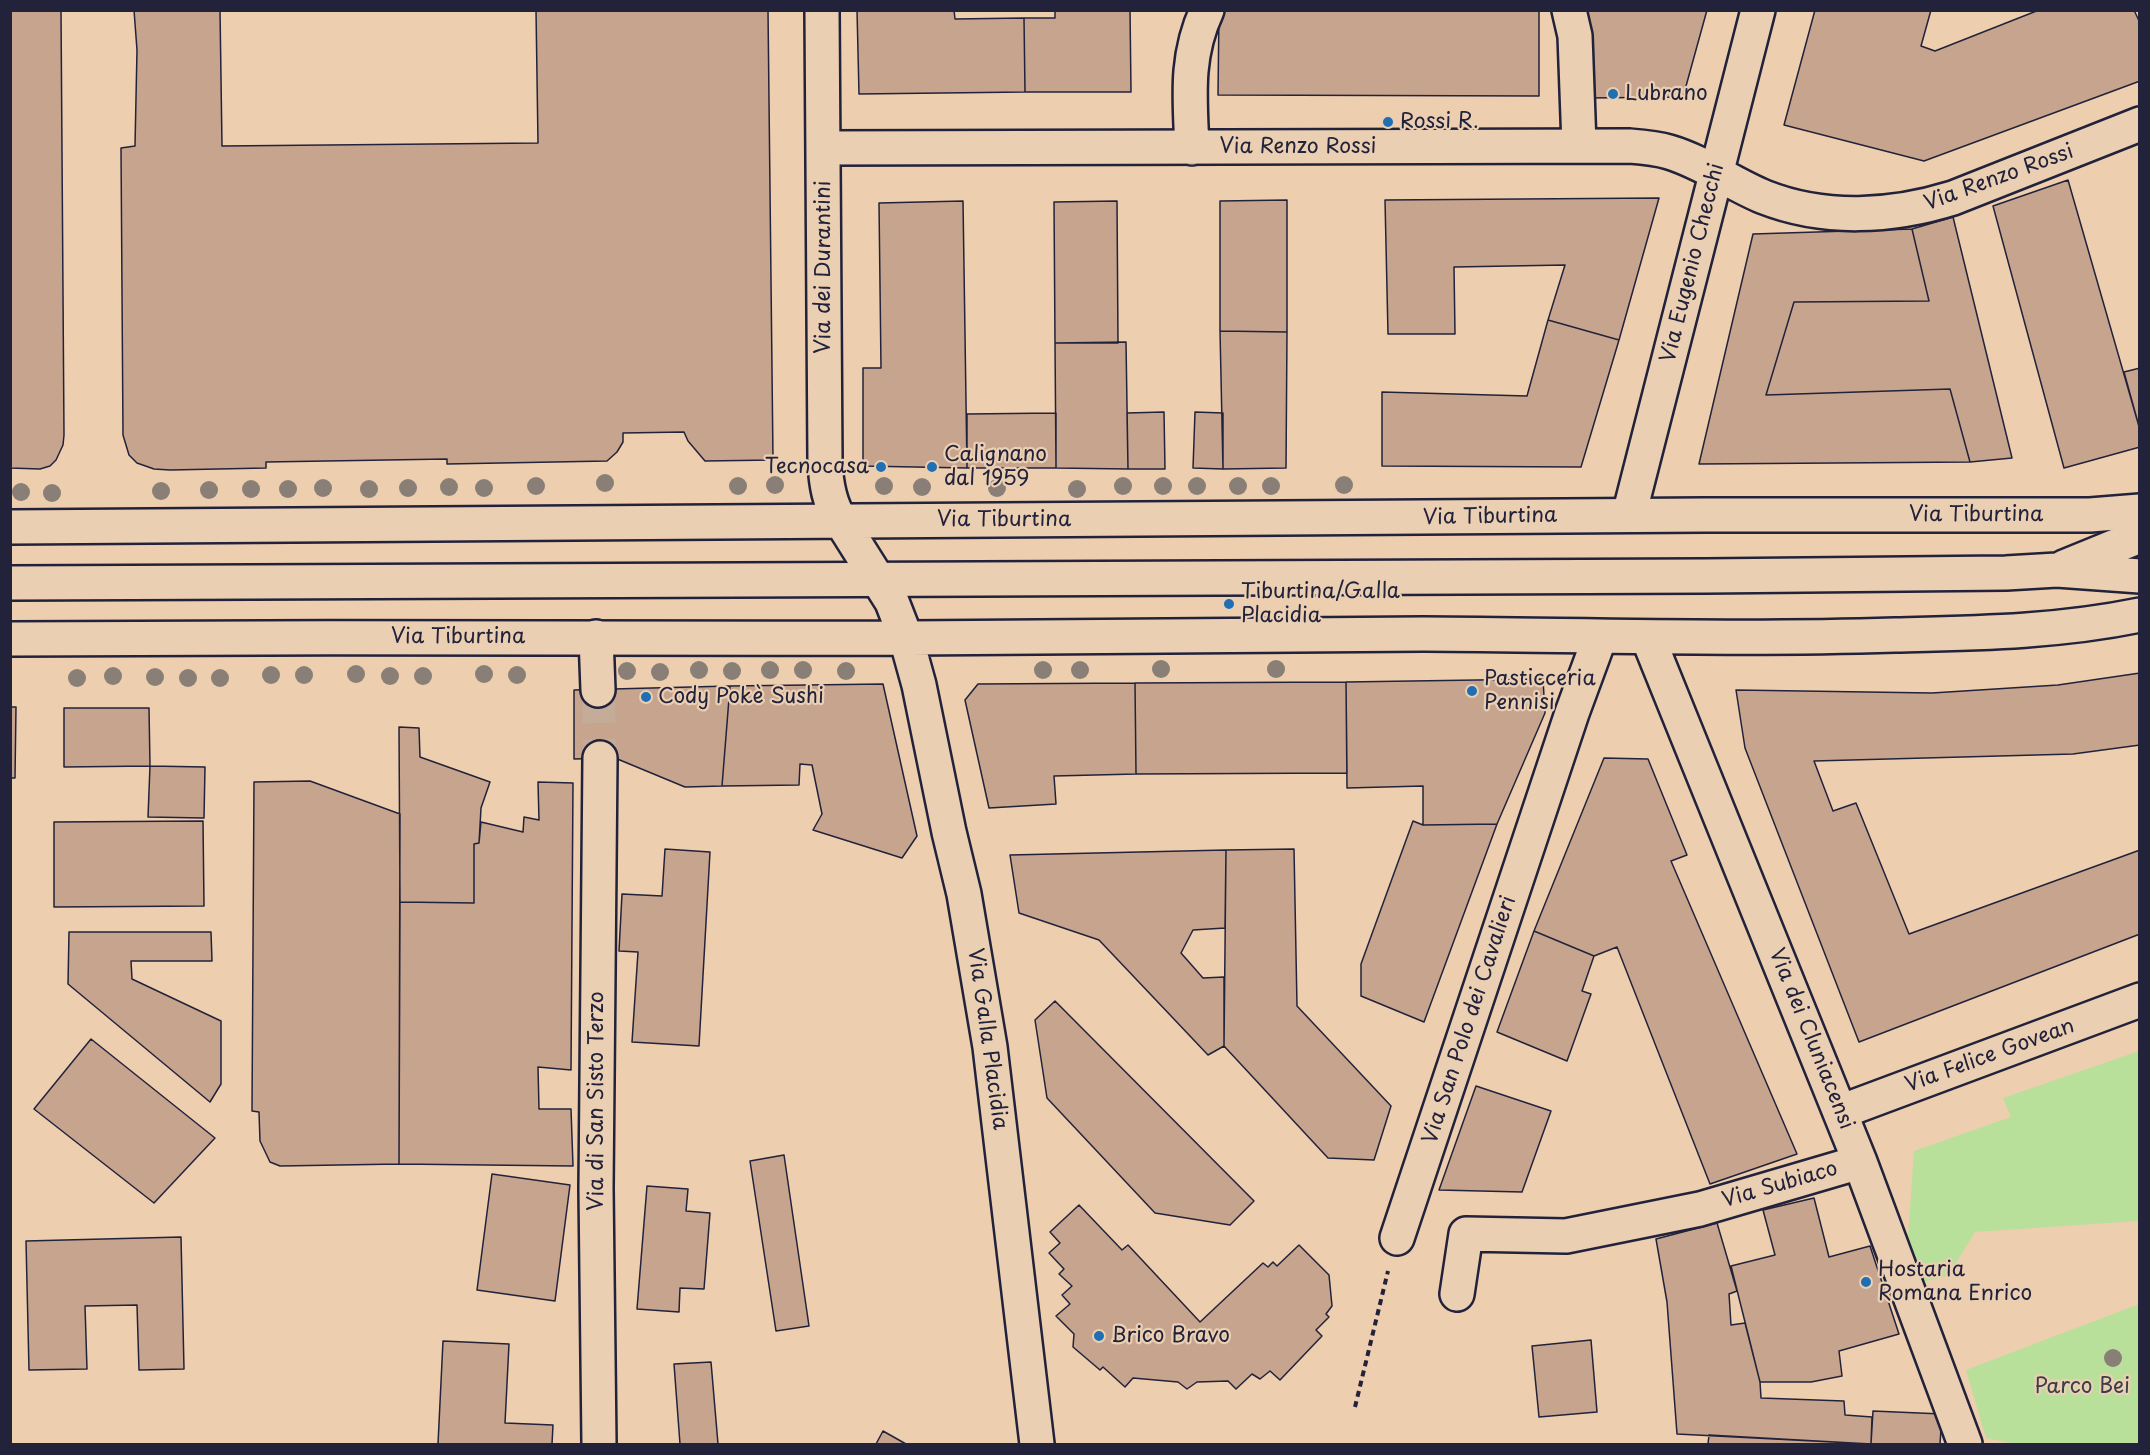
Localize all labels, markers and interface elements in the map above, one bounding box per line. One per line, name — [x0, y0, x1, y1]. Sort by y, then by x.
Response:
place label: Lubrano — [1625, 81, 1708, 107]
marker: Lubrano — [1606, 87, 1620, 101]
place label: Rossi R. — [1400, 109, 1479, 135]
marker: Rossi R. — [1381, 115, 1395, 129]
street label: Via Renzo Rossi — [1220, 134, 1376, 160]
street label: Via Renzo Rossi — [1921, 139, 2077, 217]
street label: Via Eugenio Checchi — [1656, 161, 1730, 365]
street label: Via dei Durantini — [811, 180, 837, 354]
place label: Calignano dal 1959 — [944, 442, 1047, 492]
place label: Tecnocasa — [765, 454, 869, 480]
marker: Tecnocasa — [874, 460, 888, 474]
marker: Calignano dal 1959 — [925, 460, 939, 474]
street label: Via Tiburtina — [1909, 502, 2043, 528]
street label: Via Tiburtina — [1423, 503, 1557, 531]
street label: Via Tiburtina — [937, 507, 1071, 533]
place label: Tiburtina/Galla Placidia — [1241, 579, 1400, 629]
marker: Tiburtina/Galla Placidia — [1222, 597, 1236, 611]
street label: Via Tiburtina — [391, 624, 525, 650]
place label: Pasticceria Pennisi — [1484, 666, 1596, 716]
place label: Cody Pokè Sushi — [658, 684, 824, 710]
marker: Pasticceria Pennisi — [1465, 684, 1479, 698]
marker: Cody Pokè Sushi — [639, 690, 653, 704]
street label: Via San Polo dei Cavalieri — [1418, 893, 1522, 1147]
street label: Via dei Cluniacensi — [1763, 945, 1859, 1133]
street label: Via Galla Placidia — [962, 947, 1012, 1131]
street label: Via di San Sisto Terzo — [584, 991, 610, 1211]
street label: Via Felice Govean — [1902, 1014, 2078, 1098]
street label: Via Subiaco — [1719, 1157, 1841, 1213]
place label: Hostaria Romana Enrico — [1878, 1257, 2032, 1307]
marker: Hostaria Romana Enrico — [1859, 1275, 1873, 1289]
place label: Brico Bravo — [1111, 1323, 1230, 1349]
marker: Brico Bravo — [1092, 1329, 1106, 1343]
park label: Parco Bei — [2034, 1374, 2130, 1400]

